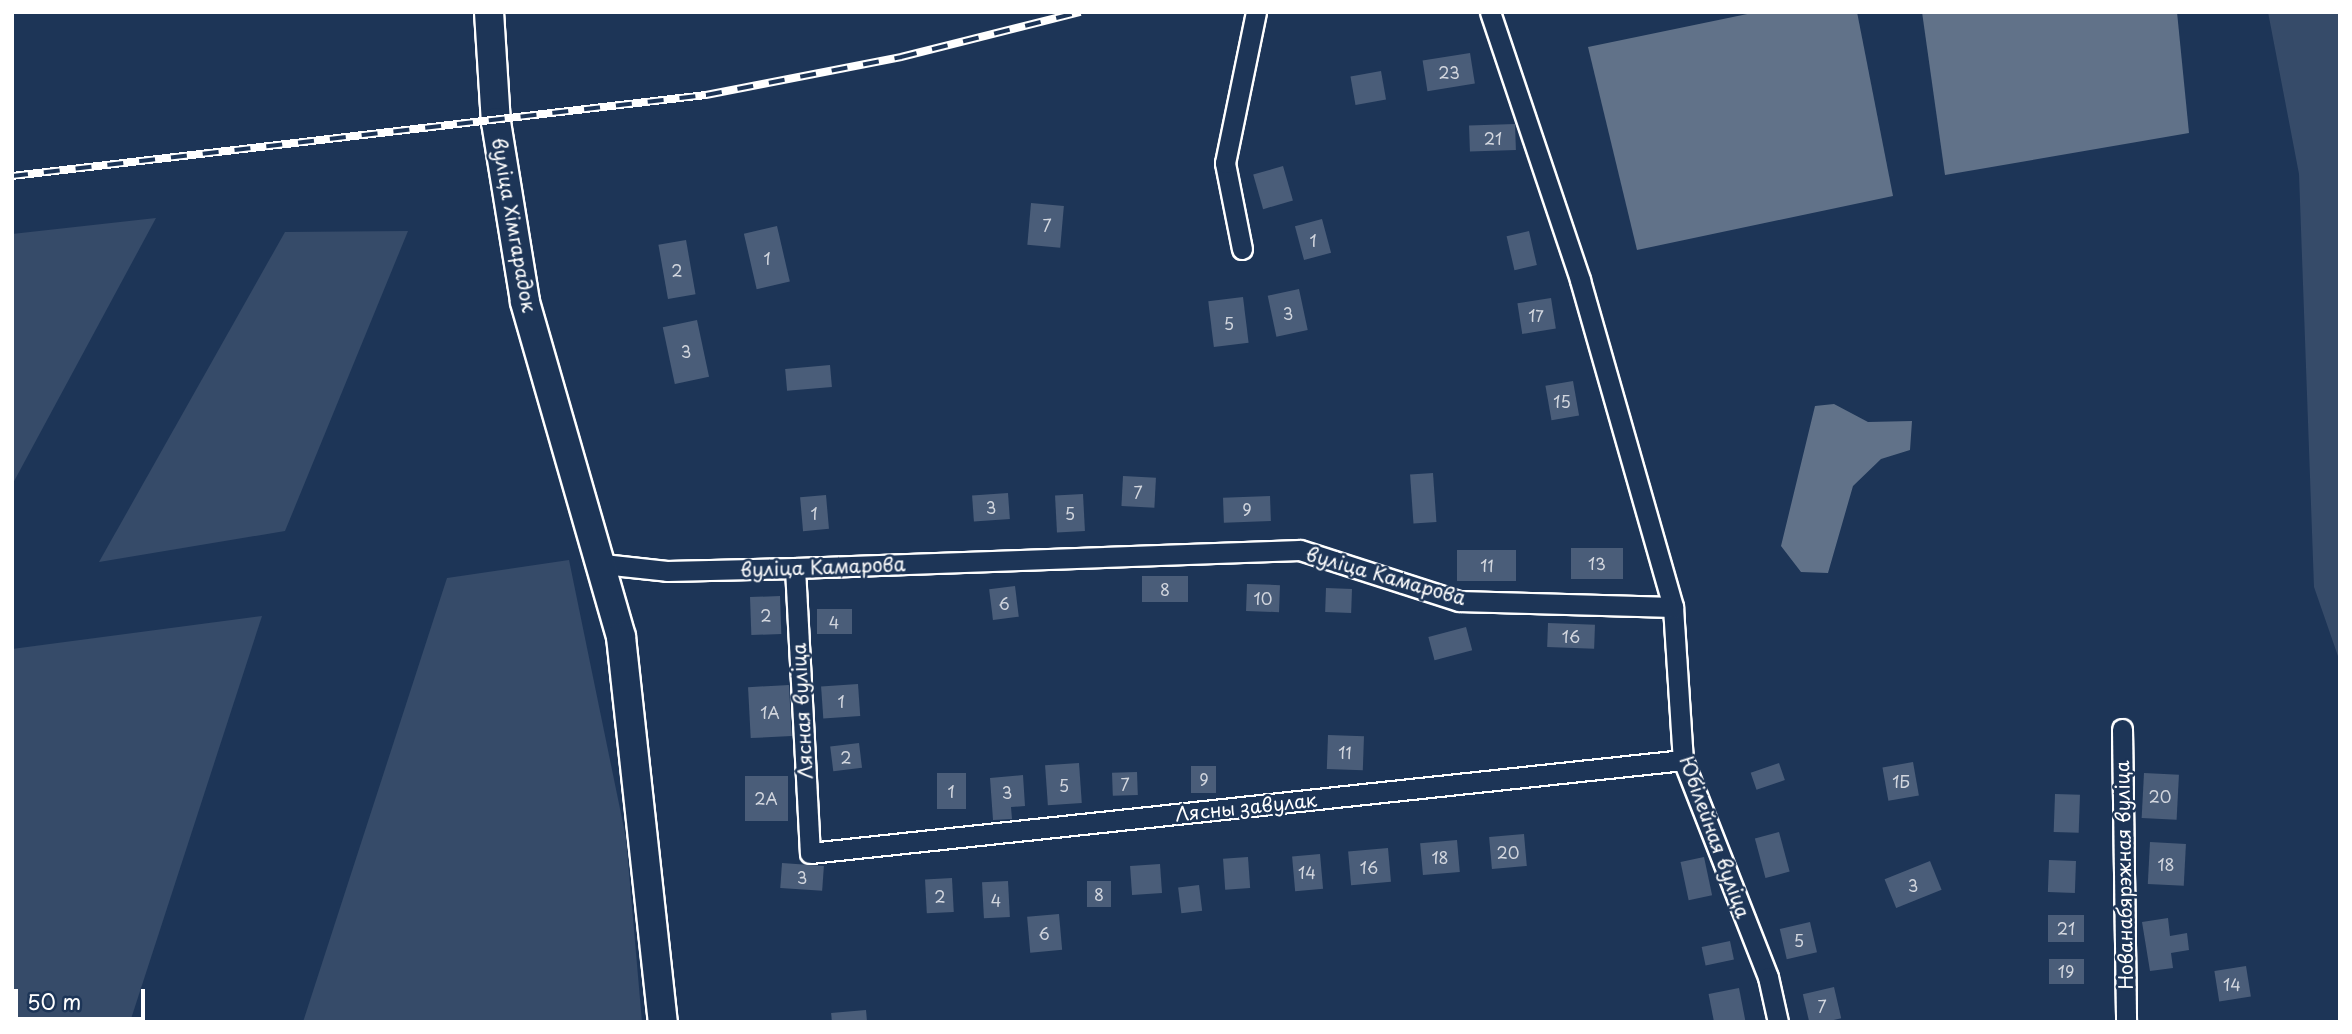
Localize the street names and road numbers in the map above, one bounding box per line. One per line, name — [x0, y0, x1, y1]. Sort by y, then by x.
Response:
street label: вуліца Хімгарадок — [487, 136, 541, 314]
street label: вуліца Камарова — [1304, 542, 1468, 610]
street label: вуліца Камарова — [741, 553, 905, 581]
street label: Лясная вуліца — [787, 642, 817, 780]
street label: Юбілейная вуліца — [1675, 753, 1755, 921]
street label: Нованабярэжная вуліца — [2111, 760, 2137, 990]
street label: Лясны завулак — [1173, 788, 1319, 826]

